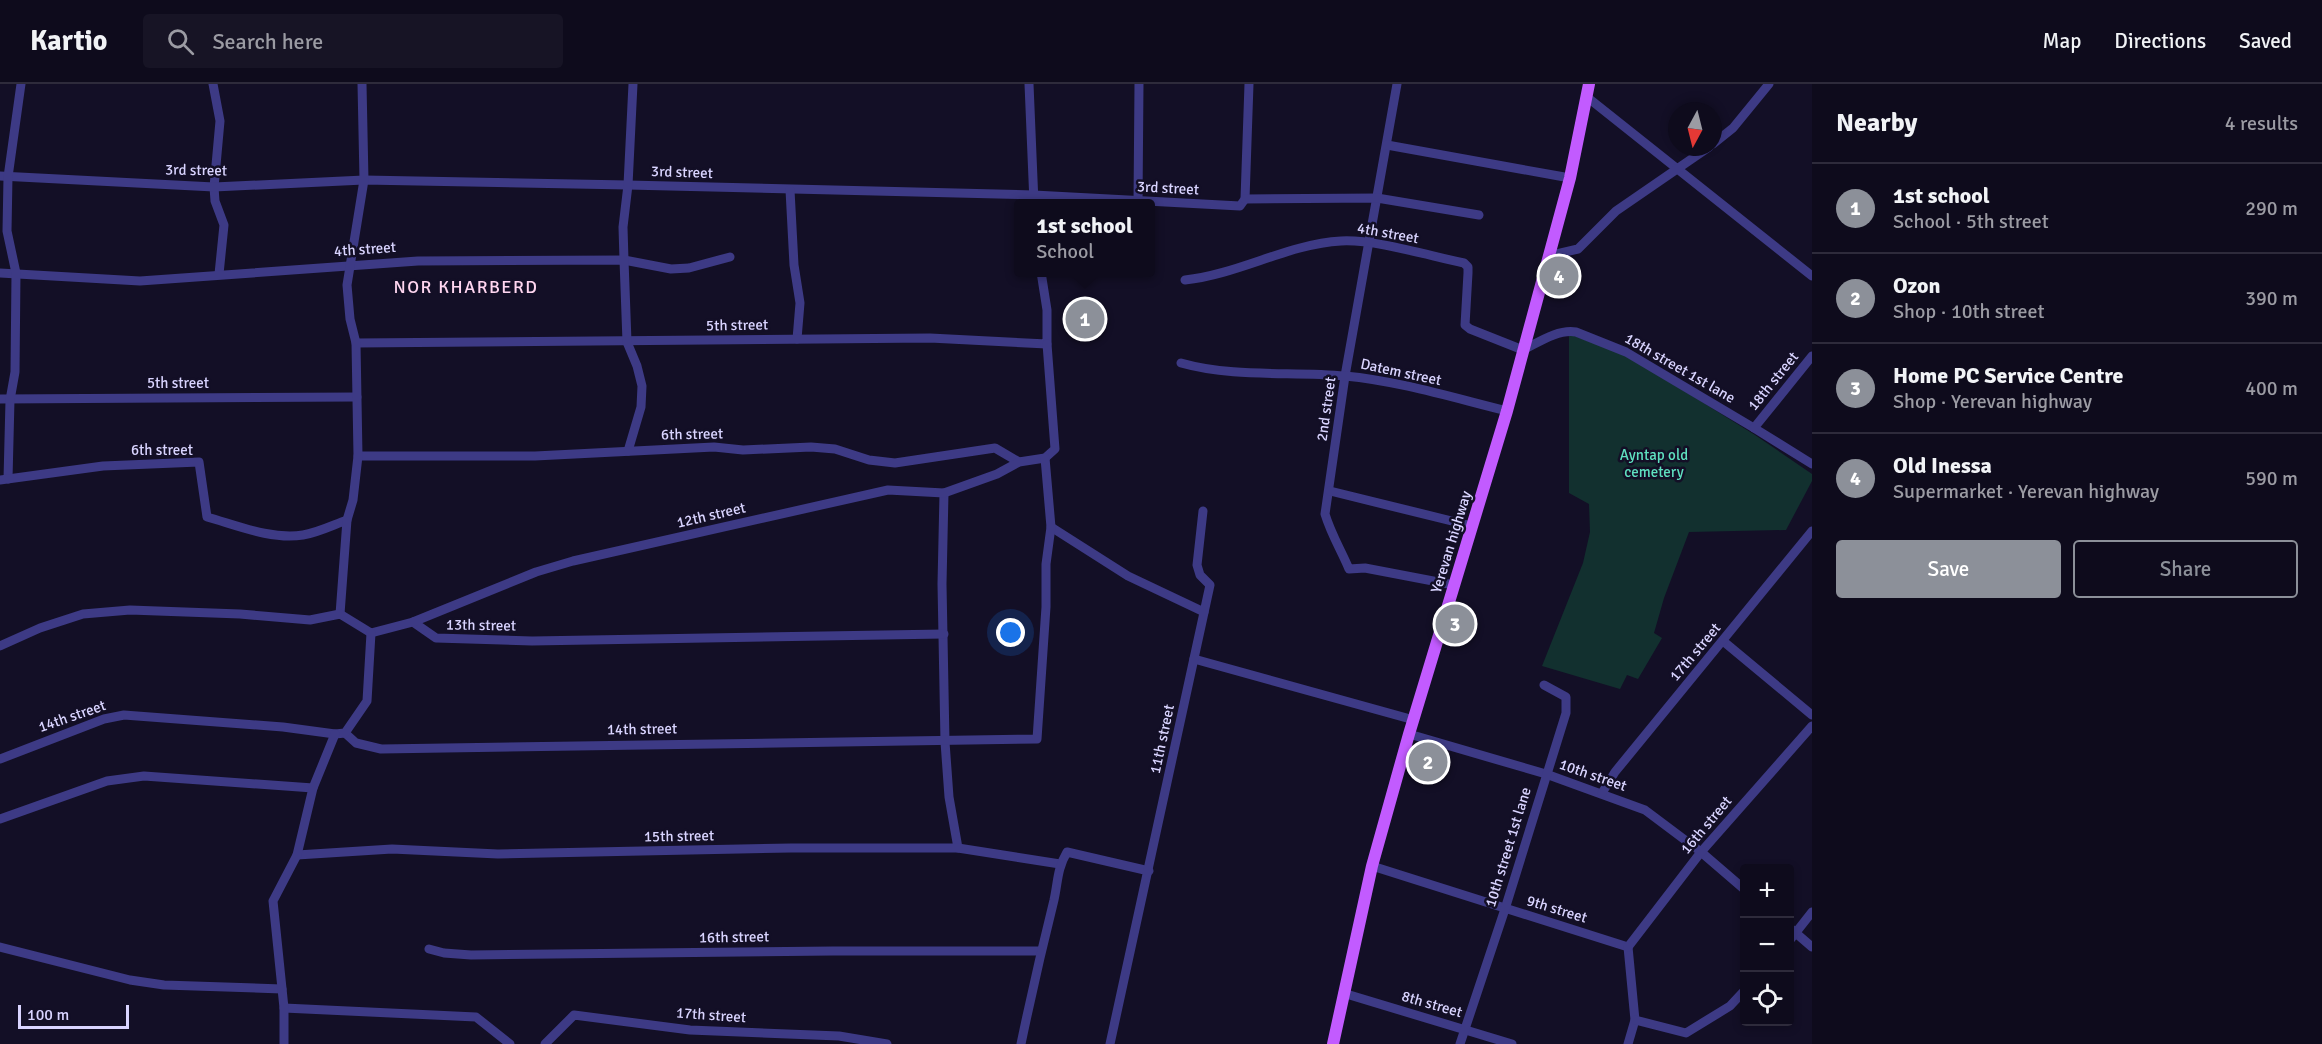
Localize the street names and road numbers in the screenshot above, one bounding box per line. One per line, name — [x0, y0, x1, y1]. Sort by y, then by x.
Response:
street label: 3rd street — [165, 160, 227, 180]
street label: 3rd street — [651, 162, 713, 182]
street label: 3rd street — [1137, 177, 1199, 199]
street label: 4th street — [1356, 219, 1420, 247]
street label: 4th street — [333, 238, 397, 260]
street label: 5th street — [706, 315, 768, 335]
street label: 18th street 1st lane — [1622, 329, 1738, 407]
street label: 18th street — [1744, 348, 1802, 414]
street label: Datem street — [1359, 355, 1443, 389]
street label: 5th street — [147, 374, 209, 392]
street label: 2nd street — [1313, 376, 1339, 442]
street label: 6th street — [661, 424, 723, 444]
street label: 6th street — [131, 441, 193, 459]
street label: Yerevan highway — [1427, 489, 1475, 595]
street label: 12th street — [675, 498, 747, 532]
street label: 13th street — [446, 615, 516, 635]
street label: 17th street — [1666, 619, 1724, 685]
street label: 14th street — [36, 696, 108, 736]
street label: 11th street — [1146, 703, 1178, 775]
street label: 14th street — [607, 719, 677, 739]
street label: 10th street — [1557, 755, 1629, 795]
street label: 10th street 1st lane — [1481, 785, 1535, 909]
street label: 16th street — [1677, 792, 1735, 858]
street label: 15th street — [644, 826, 714, 846]
street label: 9th street — [1525, 891, 1589, 927]
street label: 16th street — [699, 927, 769, 947]
street label: 8th street — [1400, 987, 1464, 1021]
street label: 17th street — [675, 1004, 747, 1026]

